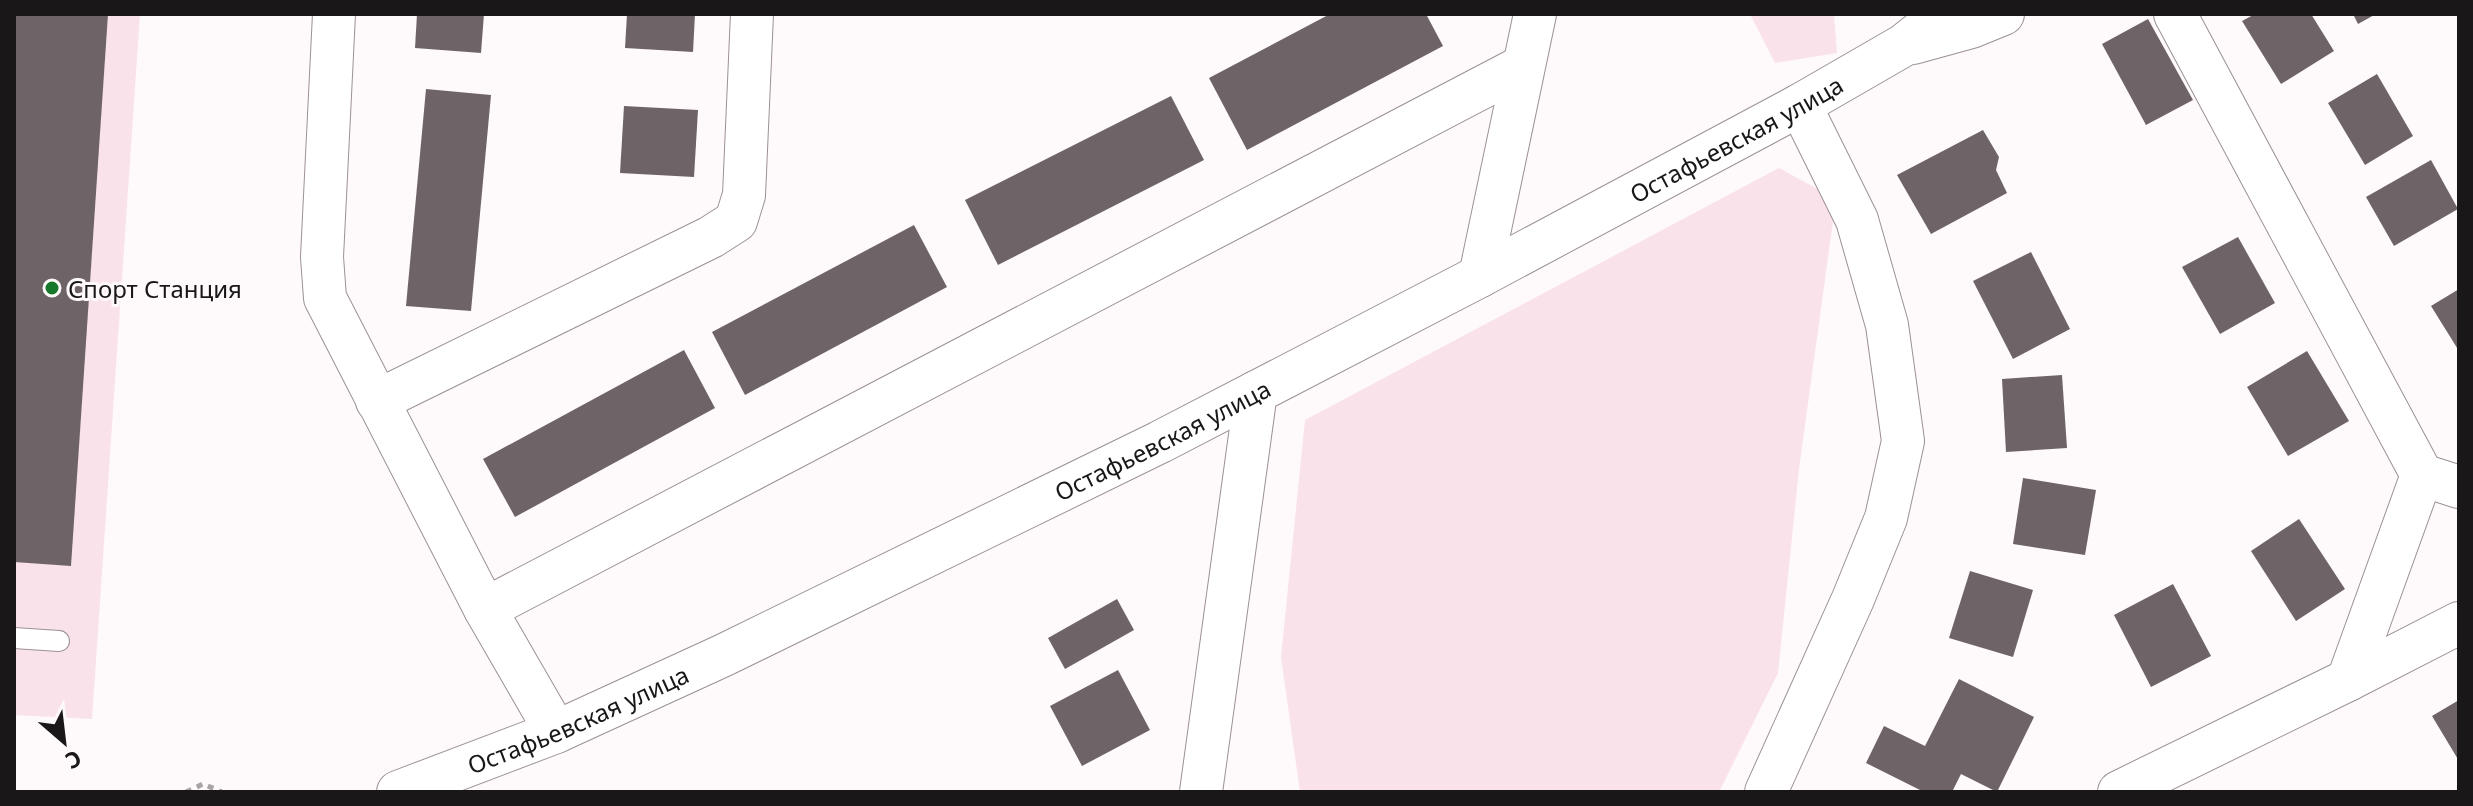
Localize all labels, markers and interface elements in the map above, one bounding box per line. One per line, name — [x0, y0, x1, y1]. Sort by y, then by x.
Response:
street label: Остафьевская улица — [1623, 67, 1849, 210]
place label: Спорт Станция — [68, 272, 242, 305]
marker: Спорт Станция — [43, 279, 61, 297]
street label: Остафьевская улица — [1049, 371, 1276, 508]
street label: Остафьевская улица — [462, 657, 694, 781]
north arrow — [24, 702, 104, 782]
text: С — [61, 744, 87, 777]

